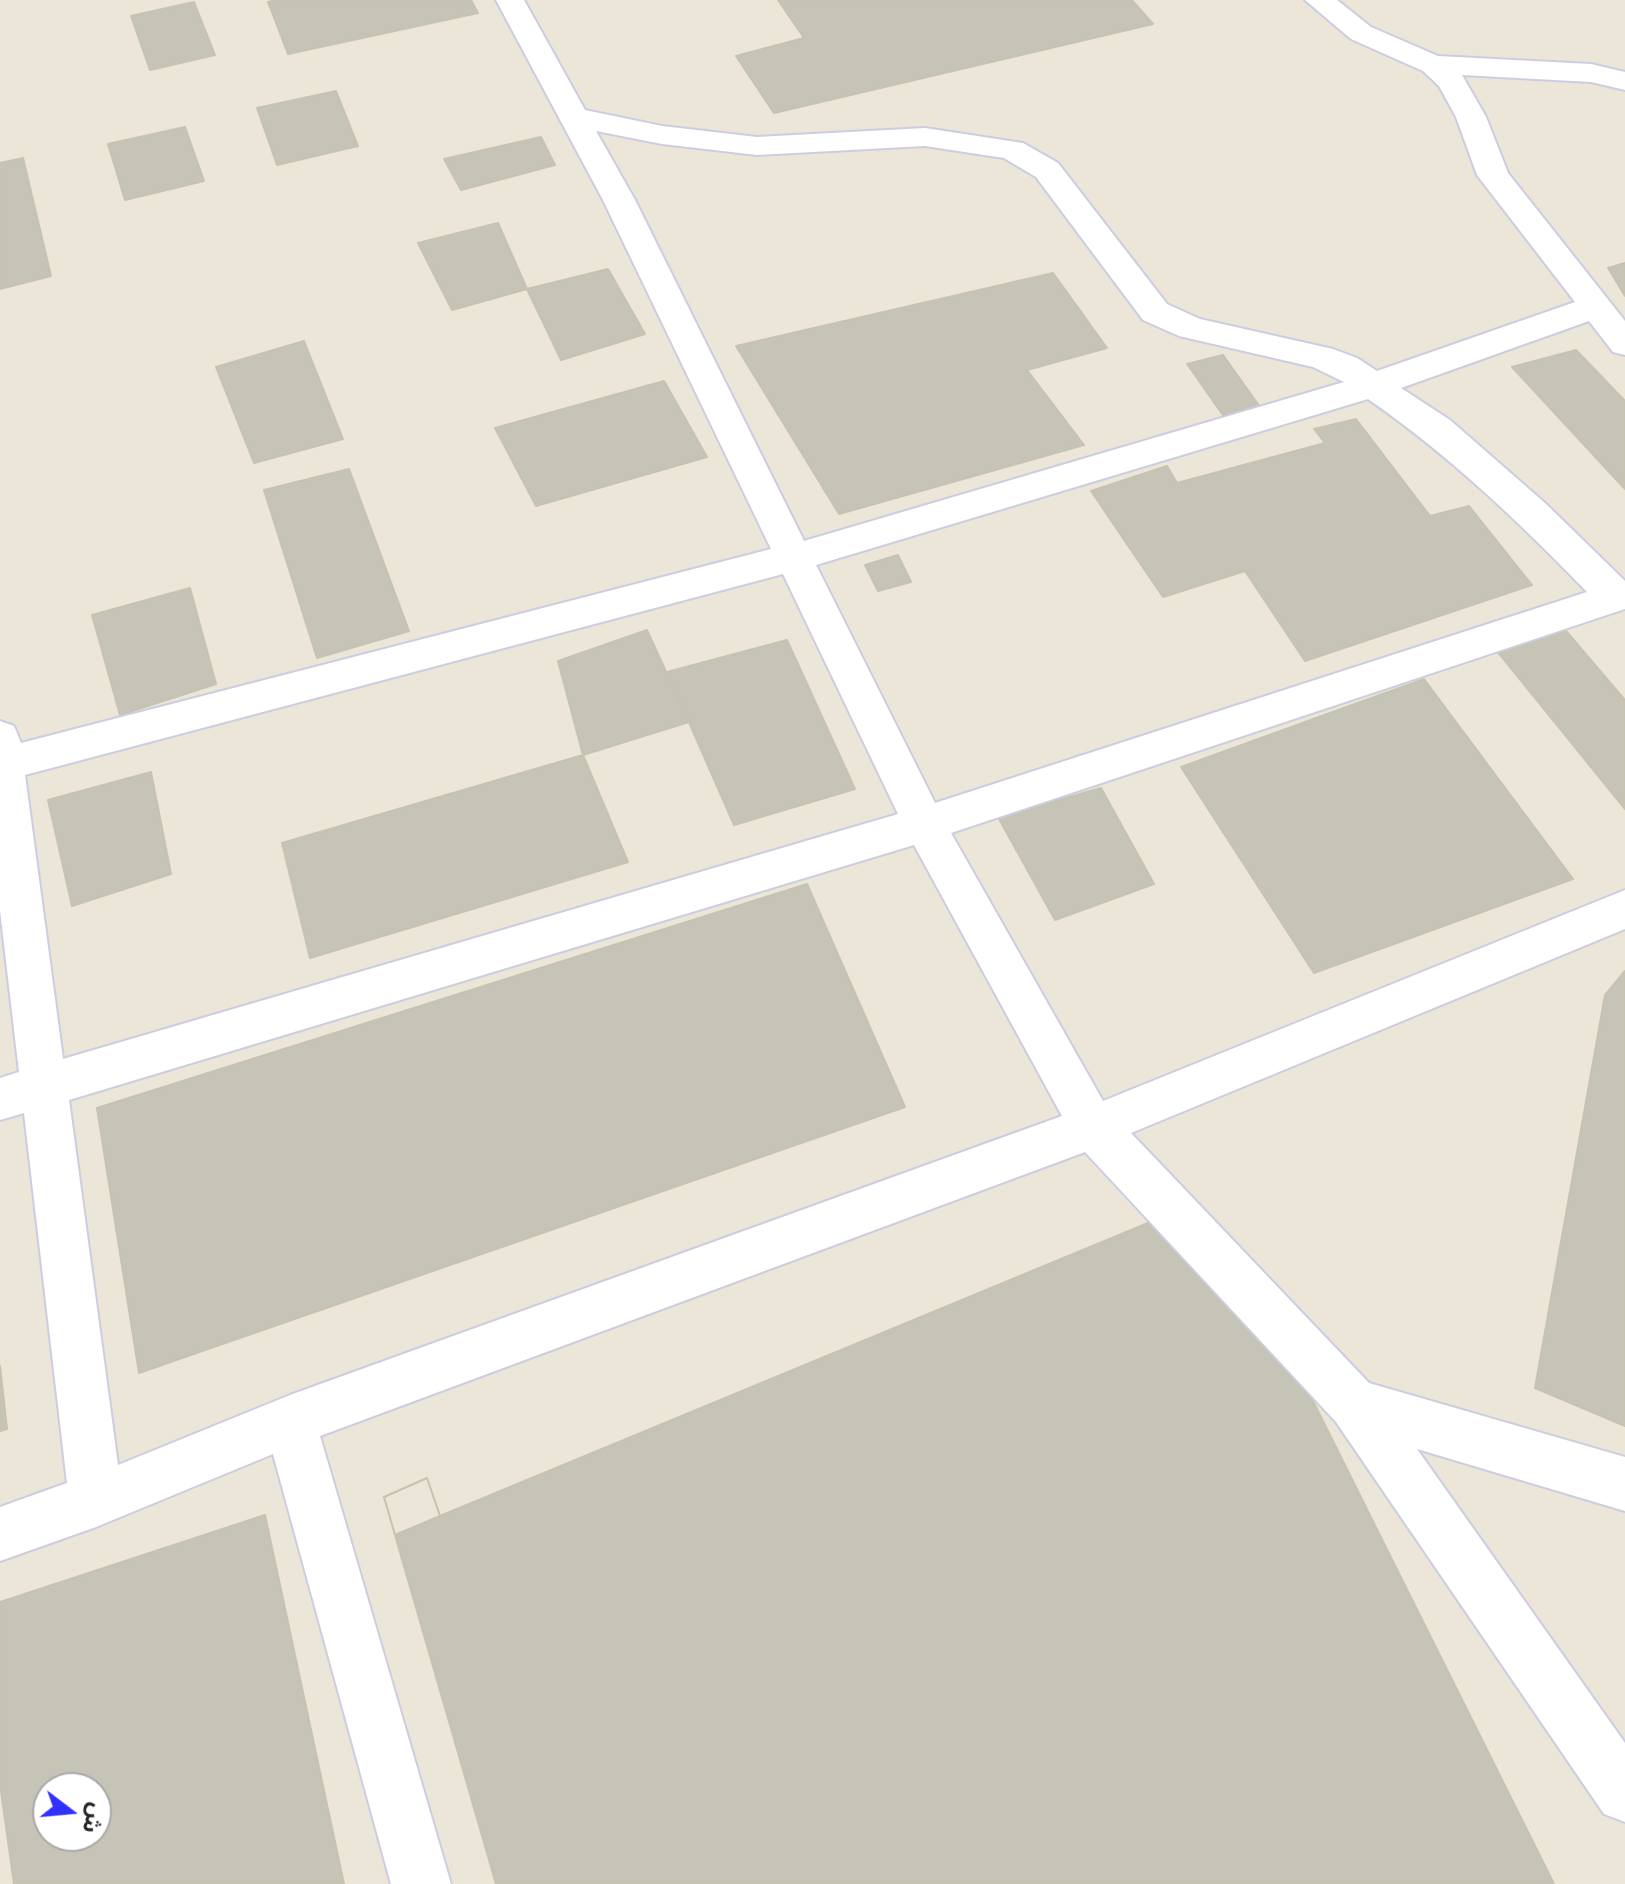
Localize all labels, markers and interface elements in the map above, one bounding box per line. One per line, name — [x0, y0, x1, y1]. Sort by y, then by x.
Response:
north arrow — [32, 1772, 112, 1852]
text: ش — [76, 1800, 111, 1836]

